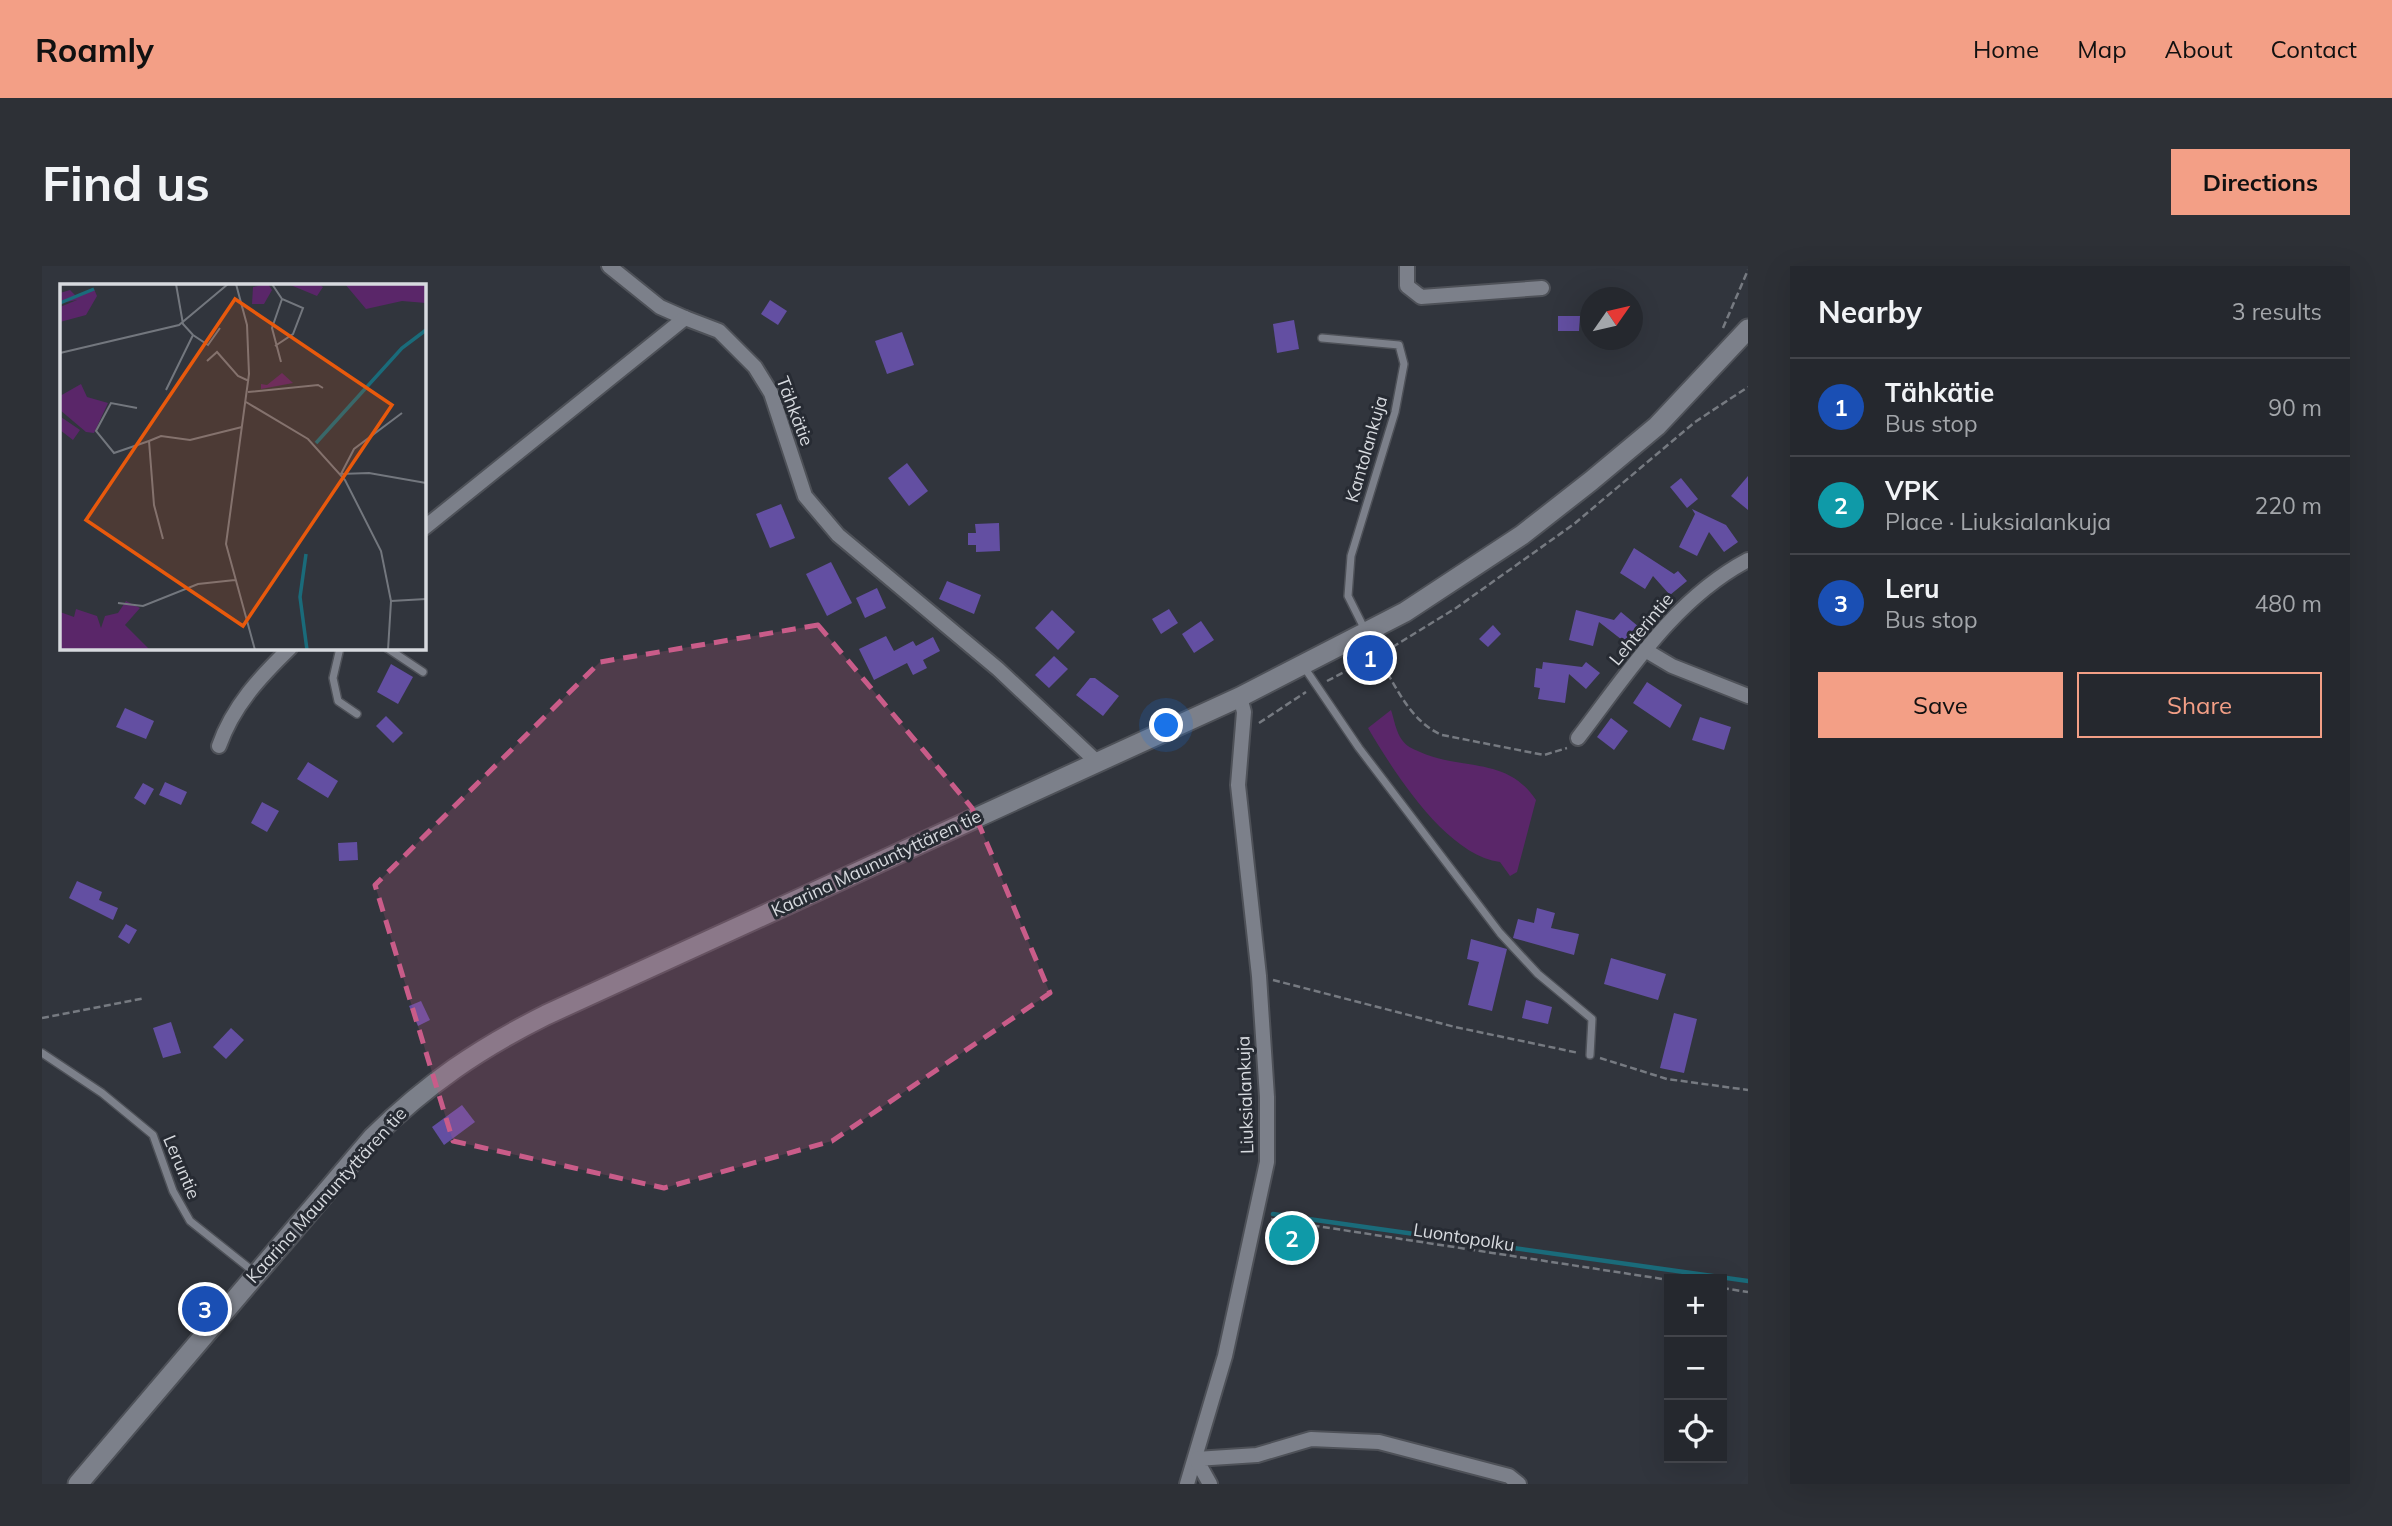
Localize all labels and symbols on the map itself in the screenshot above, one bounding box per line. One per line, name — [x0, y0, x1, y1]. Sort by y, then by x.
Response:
inset map — [60, 284, 425, 649]
north arrow — [1580, 287, 1643, 350]
street label: Tähkätie — [771, 373, 819, 449]
street label: Kantolankuja — [1340, 393, 1392, 505]
street label: Lehterintie — [1604, 588, 1678, 670]
pin: 1 — [1347, 632, 1393, 684]
your location — [1149, 708, 1183, 742]
street label: Kaarina Maununtyttären tie — [767, 804, 985, 922]
street label: Liuksialankuja — [1231, 1036, 1259, 1154]
street label: Kaarina Maununtyttären tie — [241, 1102, 411, 1288]
street label: Leruntie — [158, 1132, 206, 1202]
pin: 2 — [1269, 1212, 1315, 1264]
street label: Luontopolku — [1412, 1218, 1516, 1256]
pin: 3 — [182, 1283, 228, 1335]

